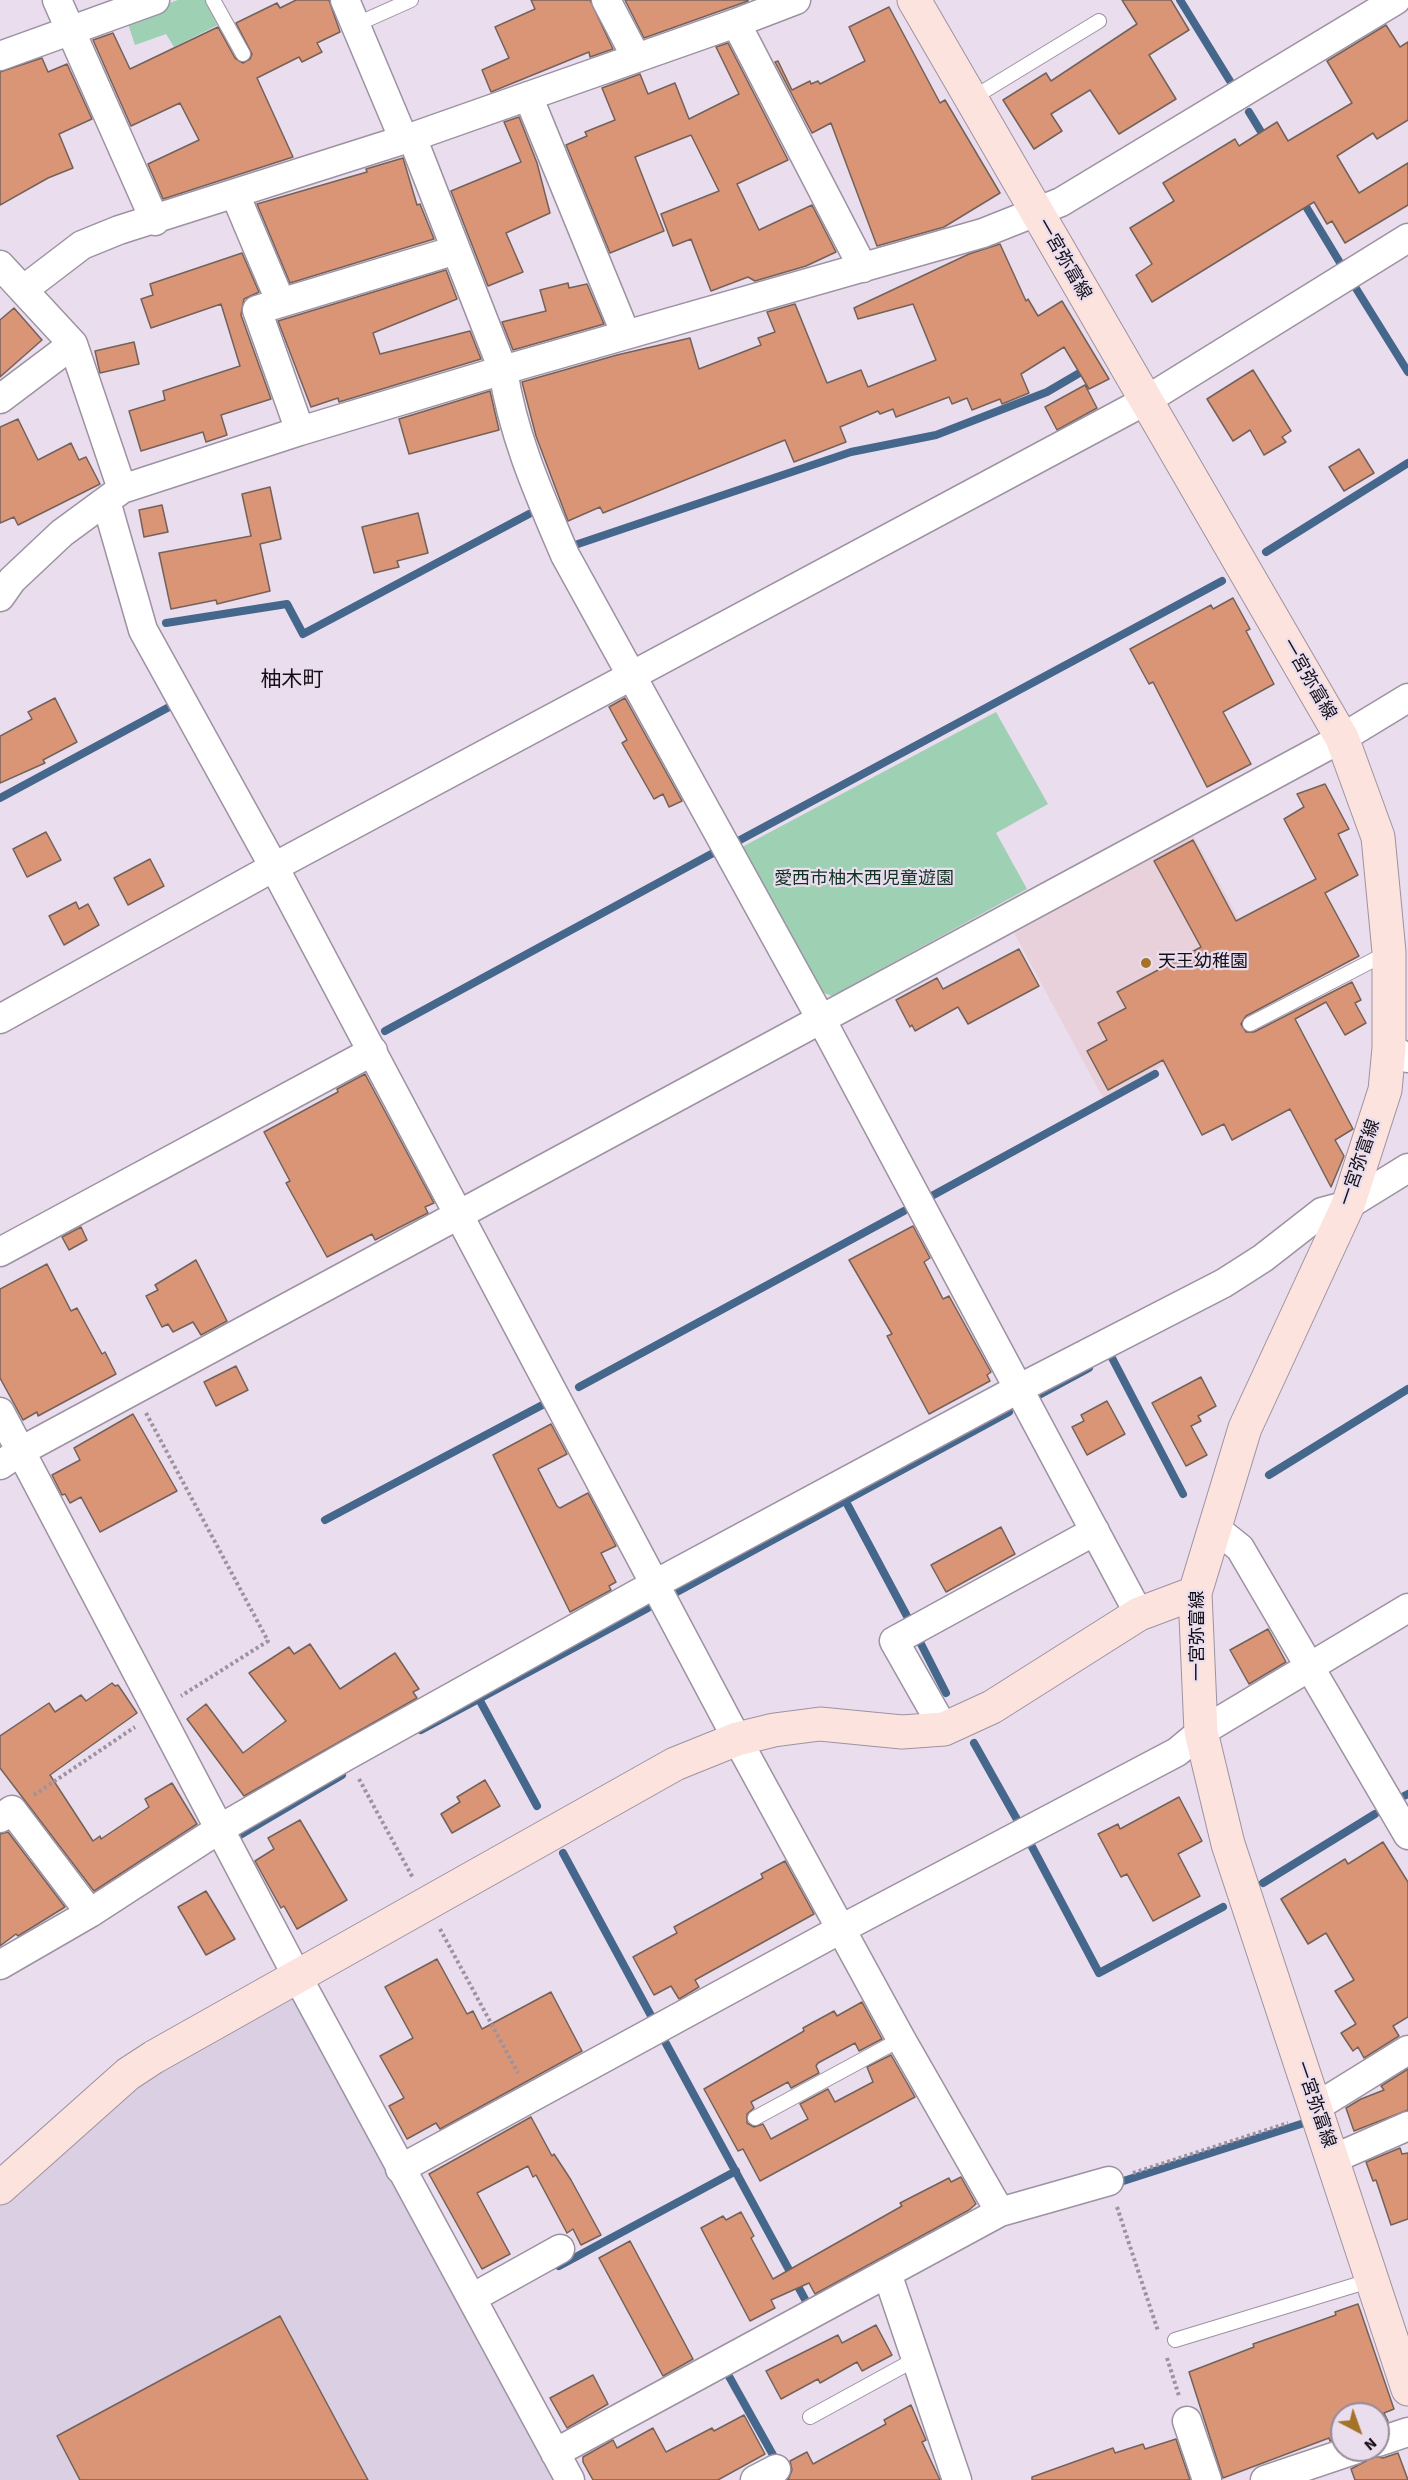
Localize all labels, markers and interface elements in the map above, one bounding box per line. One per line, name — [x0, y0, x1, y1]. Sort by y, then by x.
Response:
street label: 一宮弥富線 — [1031, 216, 1095, 304]
street label: 一宮弥富線 — [1276, 636, 1340, 724]
district label: 柚木町 — [261, 668, 323, 694]
park label: 愛西市柚木西児童遊園 — [774, 869, 954, 891]
place label: 天王幼稚園 — [1158, 952, 1248, 974]
marker: 天王幼稚園 — [1139, 956, 1153, 970]
street label: 一宮弥富線 — [1336, 1117, 1386, 1209]
street label: 一宮弥富線 — [1188, 1591, 1210, 1681]
street label: 一宮弥富線 — [1289, 2059, 1339, 2151]
north arrow — [1330, 2402, 1390, 2462]
text: N — [1359, 2432, 1382, 2456]

